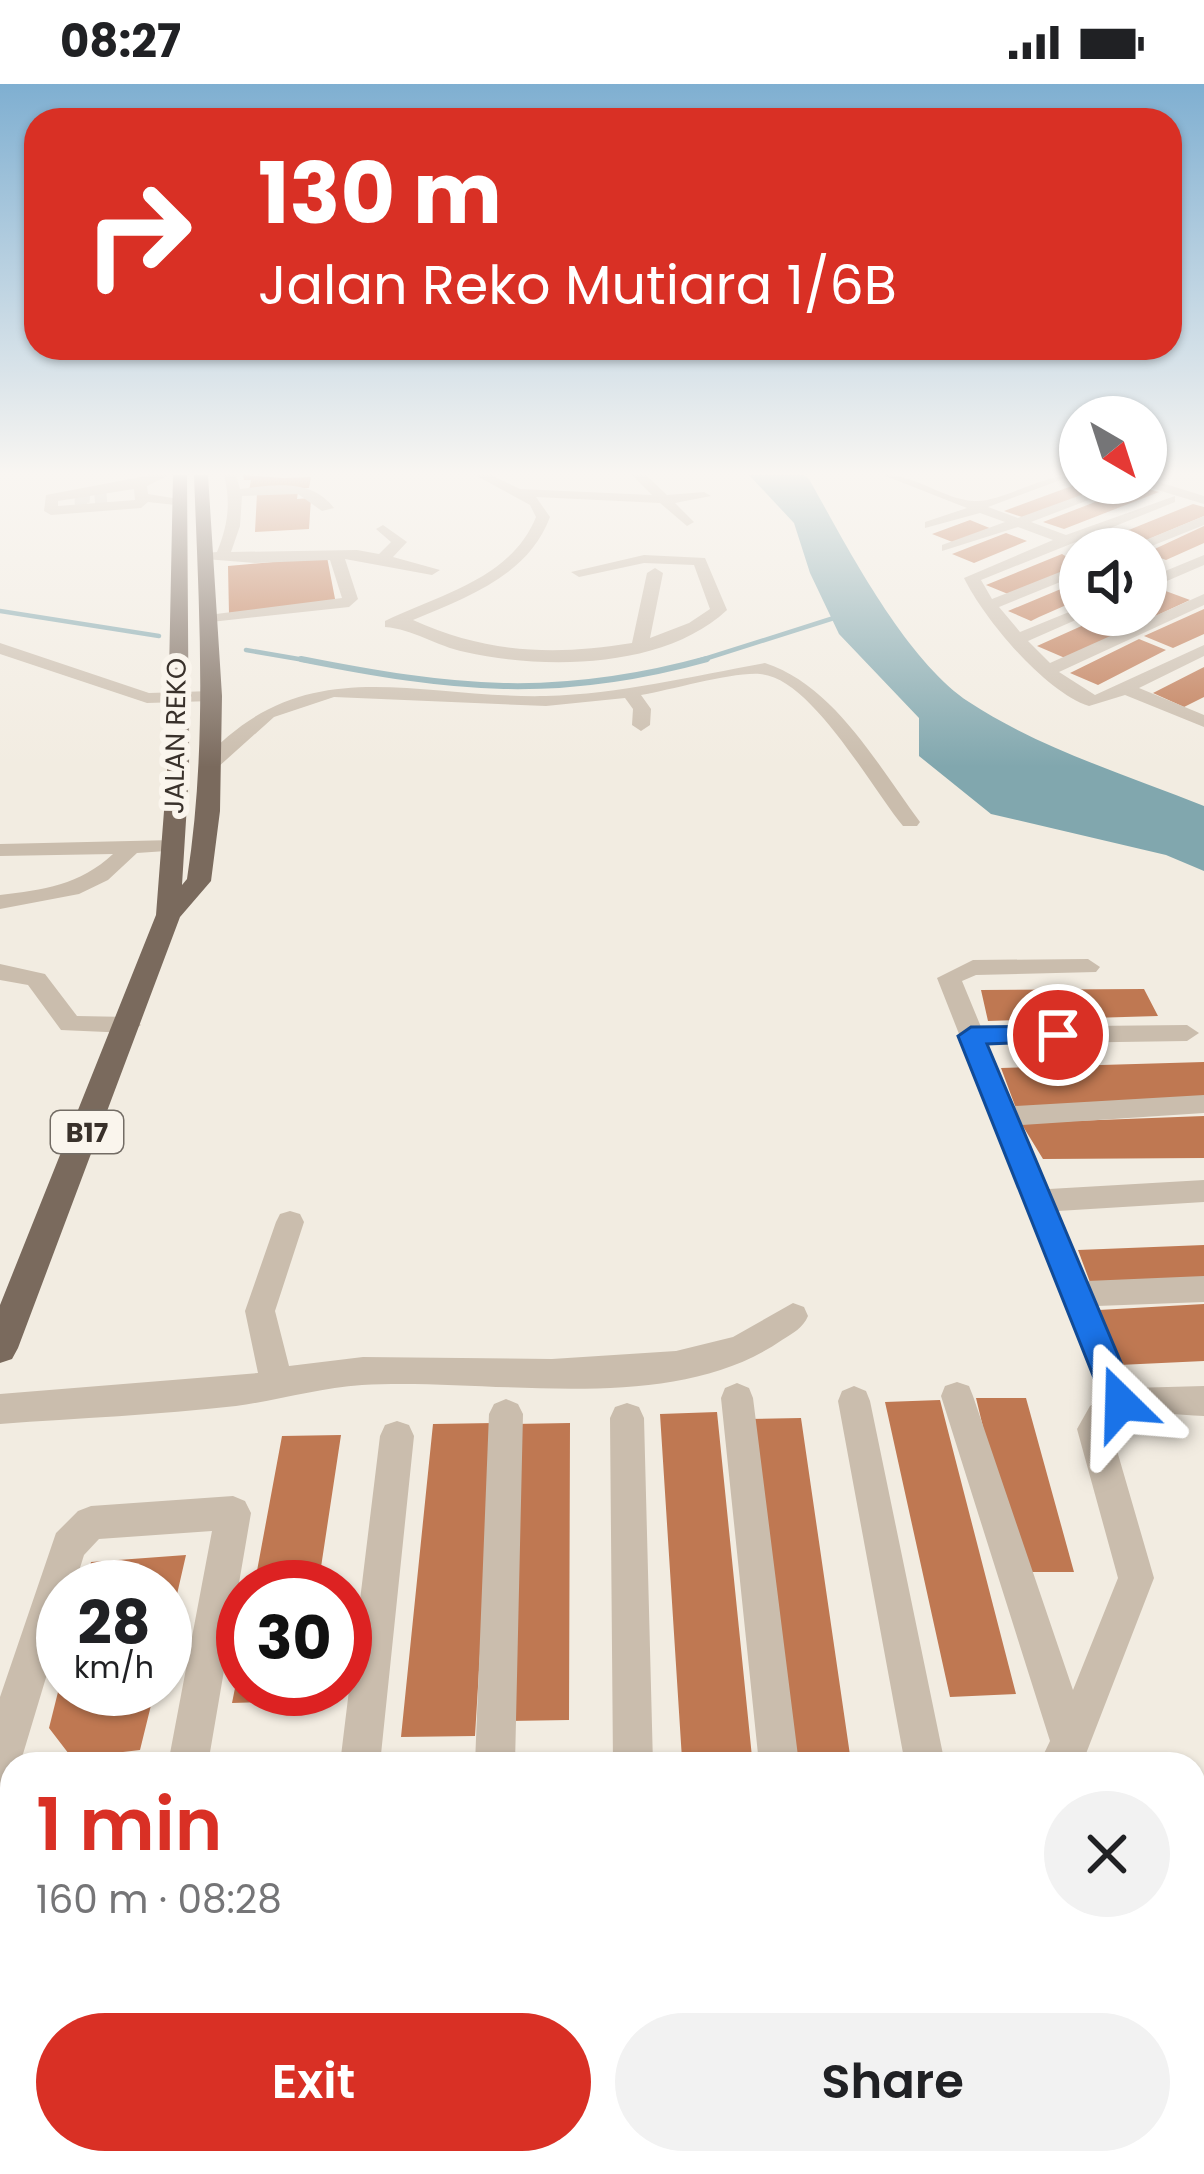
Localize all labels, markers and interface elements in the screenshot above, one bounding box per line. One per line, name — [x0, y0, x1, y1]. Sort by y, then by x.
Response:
text: 08:27 — [60, 10, 181, 73]
text: 130 m — [258, 135, 502, 252]
icon: right — [60, 156, 216, 312]
text: Jalan Reko Mutiara 1/6B — [258, 247, 897, 323]
north arrow — [1059, 396, 1167, 504]
map controls — [1059, 396, 1167, 636]
button: sound — [1059, 528, 1167, 636]
street label: JALAN REKO — [155, 658, 195, 814]
pin — [1007, 984, 1109, 1086]
icon: arrive — [1025, 1002, 1091, 1068]
road number: B17 — [51, 1111, 123, 1153]
position arrow — [1058, 1340, 1184, 1466]
speed limit sign: 30 — [216, 1560, 372, 1716]
text: 28 — [77, 1581, 151, 1665]
text: km/h — [74, 1646, 154, 1689]
text: 1 min — [36, 1774, 222, 1875]
button: close — [1044, 1791, 1170, 1917]
text: 160 m · 08:28 — [36, 1872, 282, 1927]
button: Exit — [36, 2013, 591, 2151]
button: Share — [615, 2013, 1170, 2151]

